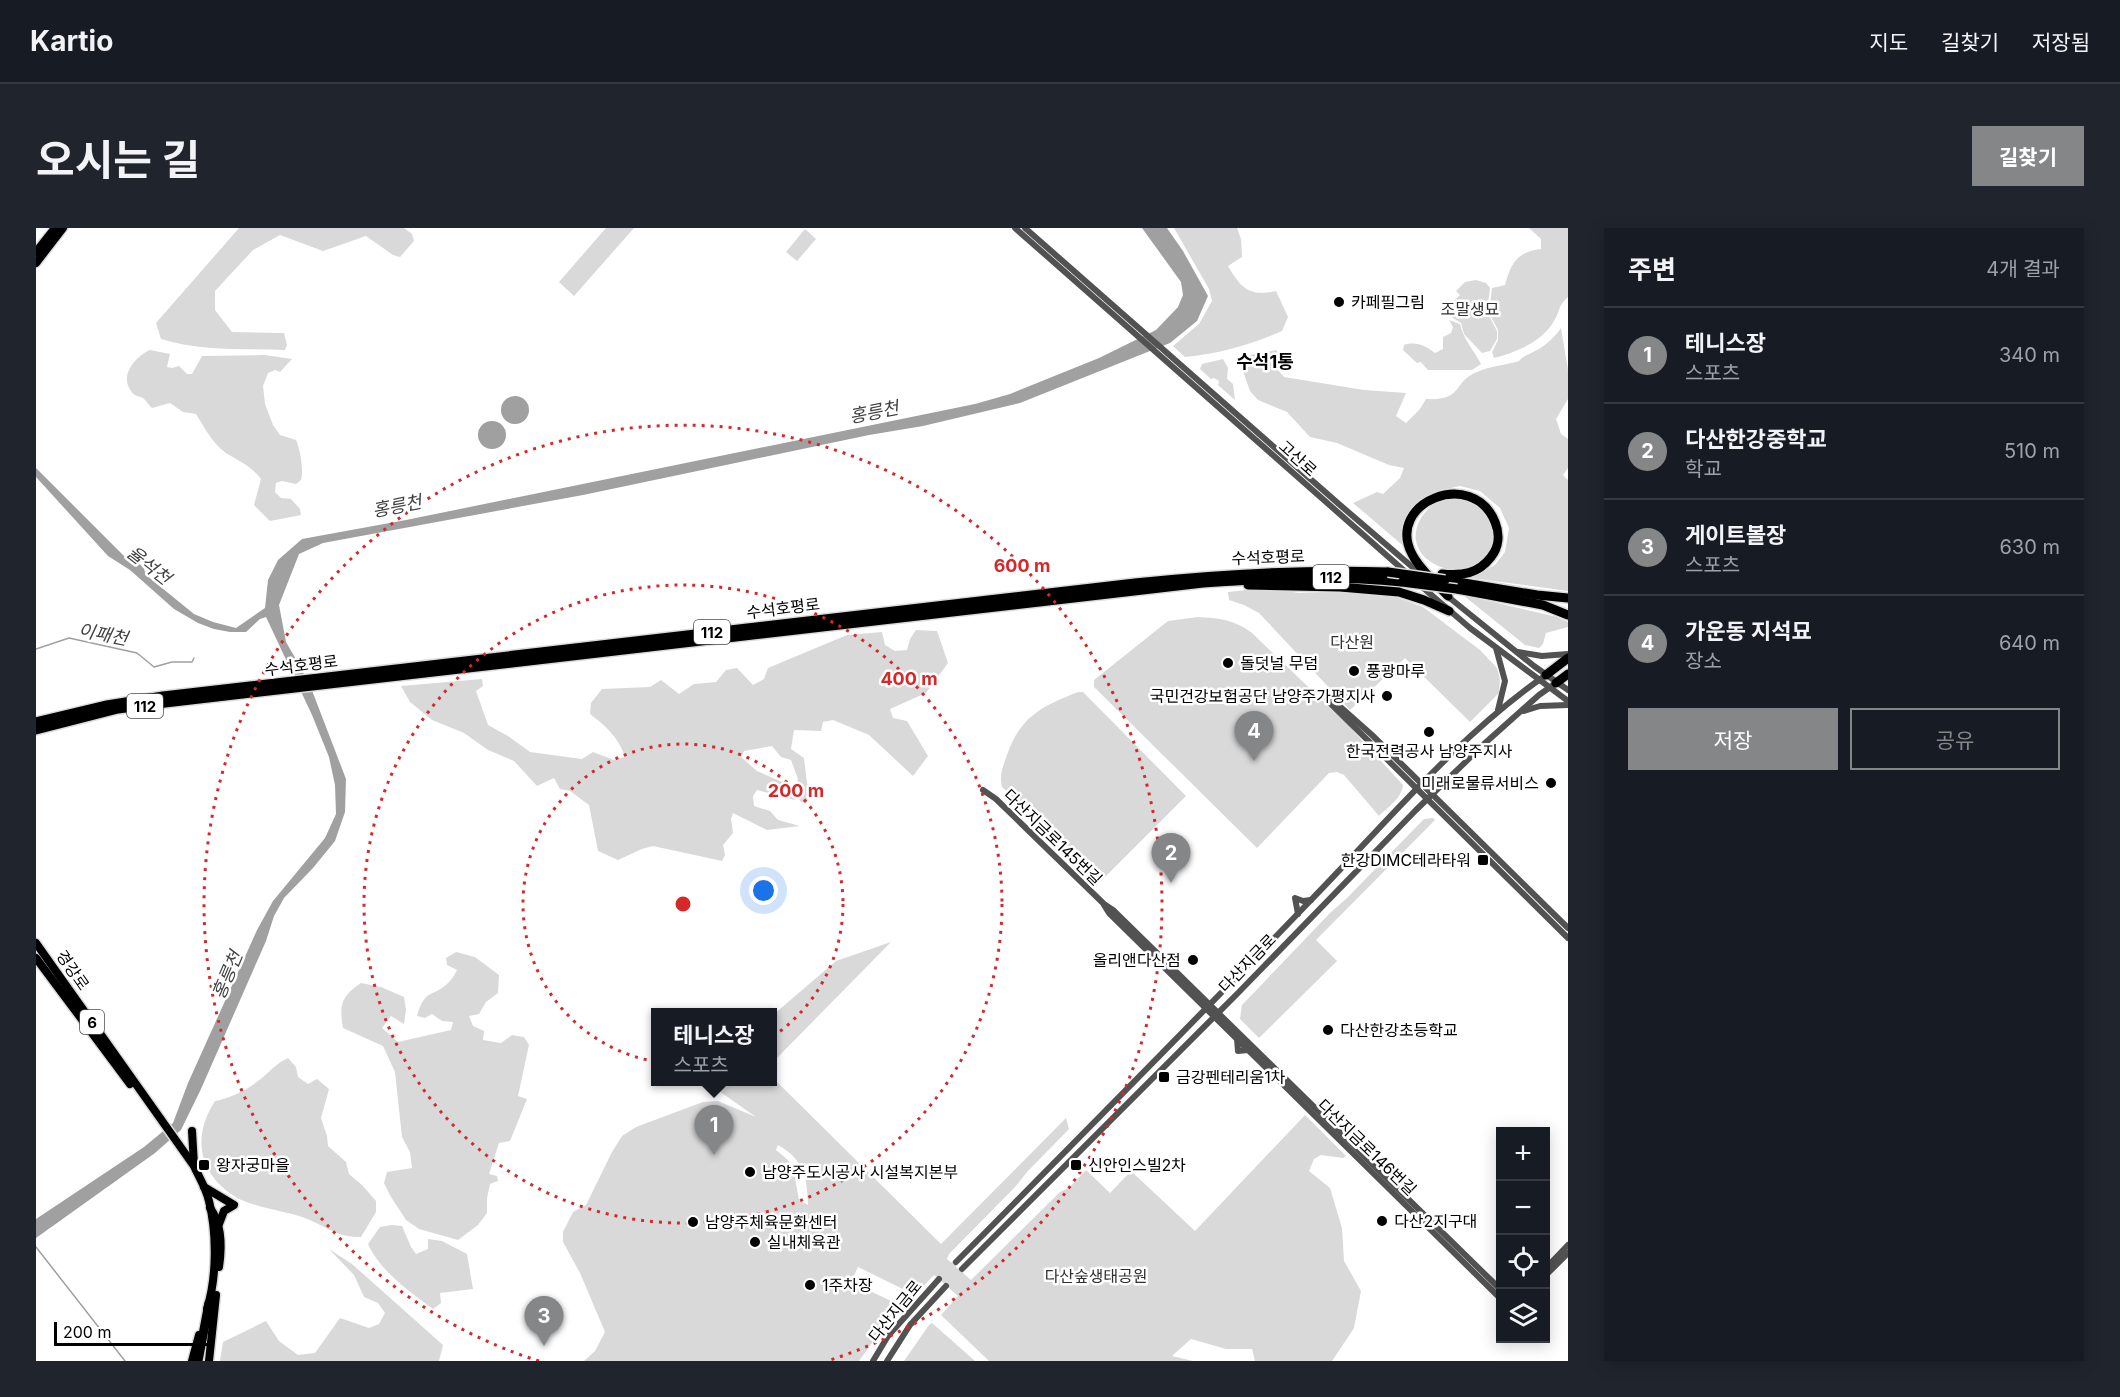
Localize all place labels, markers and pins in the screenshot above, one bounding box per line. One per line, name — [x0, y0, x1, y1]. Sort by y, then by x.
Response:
place label: 카페필그림 — [1351, 292, 1425, 312]
marker: 카페필그림 — [1332, 295, 1346, 309]
place label: 돌덧널 무덤 — [1240, 653, 1318, 673]
marker: 돌덧널 무덤 — [1221, 656, 1235, 670]
place label: 풍광마루 — [1366, 661, 1425, 681]
marker: 풍광마루 — [1347, 664, 1361, 678]
place label: 국민건강보험공단 남양주가평지사 — [1150, 686, 1375, 706]
marker: 국민건강보험공단 남양주가평지사 — [1380, 689, 1394, 703]
pin: 4 — [1234, 712, 1274, 761]
marker: 한국전력공사 남양주지사 — [1422, 725, 1436, 739]
place label: 한국전력공사 남양주지사 — [1346, 741, 1512, 761]
place label: 미래로물류서비스 — [1421, 773, 1539, 793]
marker: 미래로물류서비스 — [1544, 776, 1558, 790]
pin: 2 — [1152, 834, 1190, 883]
place label: 한강DIMC테라타워 — [1341, 850, 1471, 870]
marker: 한강DIMC테라타워 — [1476, 853, 1490, 867]
centre of rings — [673, 894, 693, 914]
place label: 올리앤다산점 — [1093, 950, 1181, 970]
marker: 올리앤다산점 — [1186, 953, 1200, 967]
place label: 다산한강초등학교 — [1340, 1020, 1458, 1040]
marker: 다산한강초등학교 — [1321, 1023, 1335, 1037]
place label: 금강펜테리움1차 — [1176, 1067, 1286, 1087]
marker: 금강펜테리움1차 — [1157, 1070, 1171, 1084]
pin: 1 — [694, 1106, 734, 1155]
place label: 왕자궁마을 — [216, 1155, 290, 1175]
place label: 신안인스빌2차 — [1088, 1155, 1186, 1175]
marker: 왕자궁마을 — [197, 1158, 211, 1172]
marker: 신안인스빌2차 — [1069, 1158, 1083, 1172]
place label: 남양주도시공사 시설복지본부 — [762, 1162, 958, 1182]
marker: 남양주도시공사 시설복지본부 — [743, 1165, 757, 1179]
place label: 다산2지구대 — [1394, 1211, 1477, 1231]
place label: 남양주체육문화센터 — [705, 1212, 837, 1232]
marker: 다산2지구대 — [1375, 1214, 1389, 1228]
marker: 남양주체육문화센터 — [686, 1215, 700, 1229]
place label: 실내체육관 — [767, 1232, 841, 1252]
marker: 실내체육관 — [748, 1235, 762, 1249]
place label: 1주차장 — [822, 1275, 873, 1295]
marker: 1주차장 — [803, 1278, 817, 1292]
pin: 3 — [524, 1296, 564, 1346]

